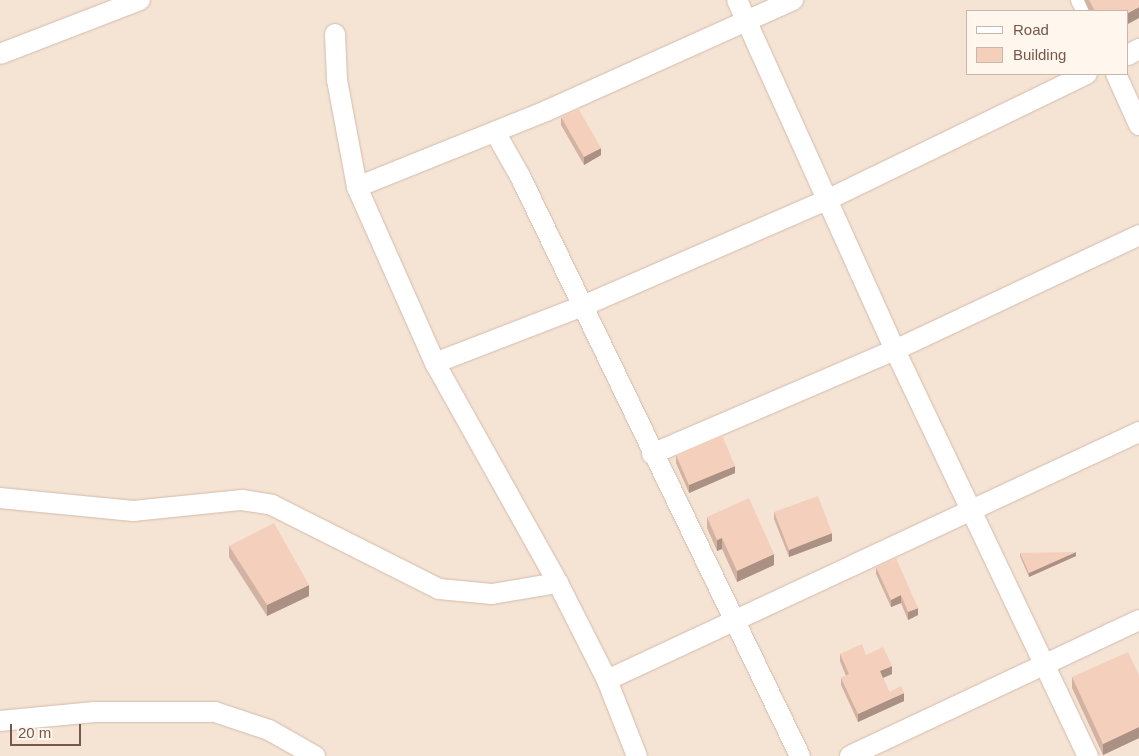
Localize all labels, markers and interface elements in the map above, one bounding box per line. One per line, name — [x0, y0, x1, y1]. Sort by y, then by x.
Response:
legend — [966, 10, 1129, 75]
text: Road — [1013, 21, 1049, 38]
text: Building — [1013, 46, 1066, 63]
scale bar — [12, 714, 84, 746]
text: 20 m — [18, 724, 51, 741]

